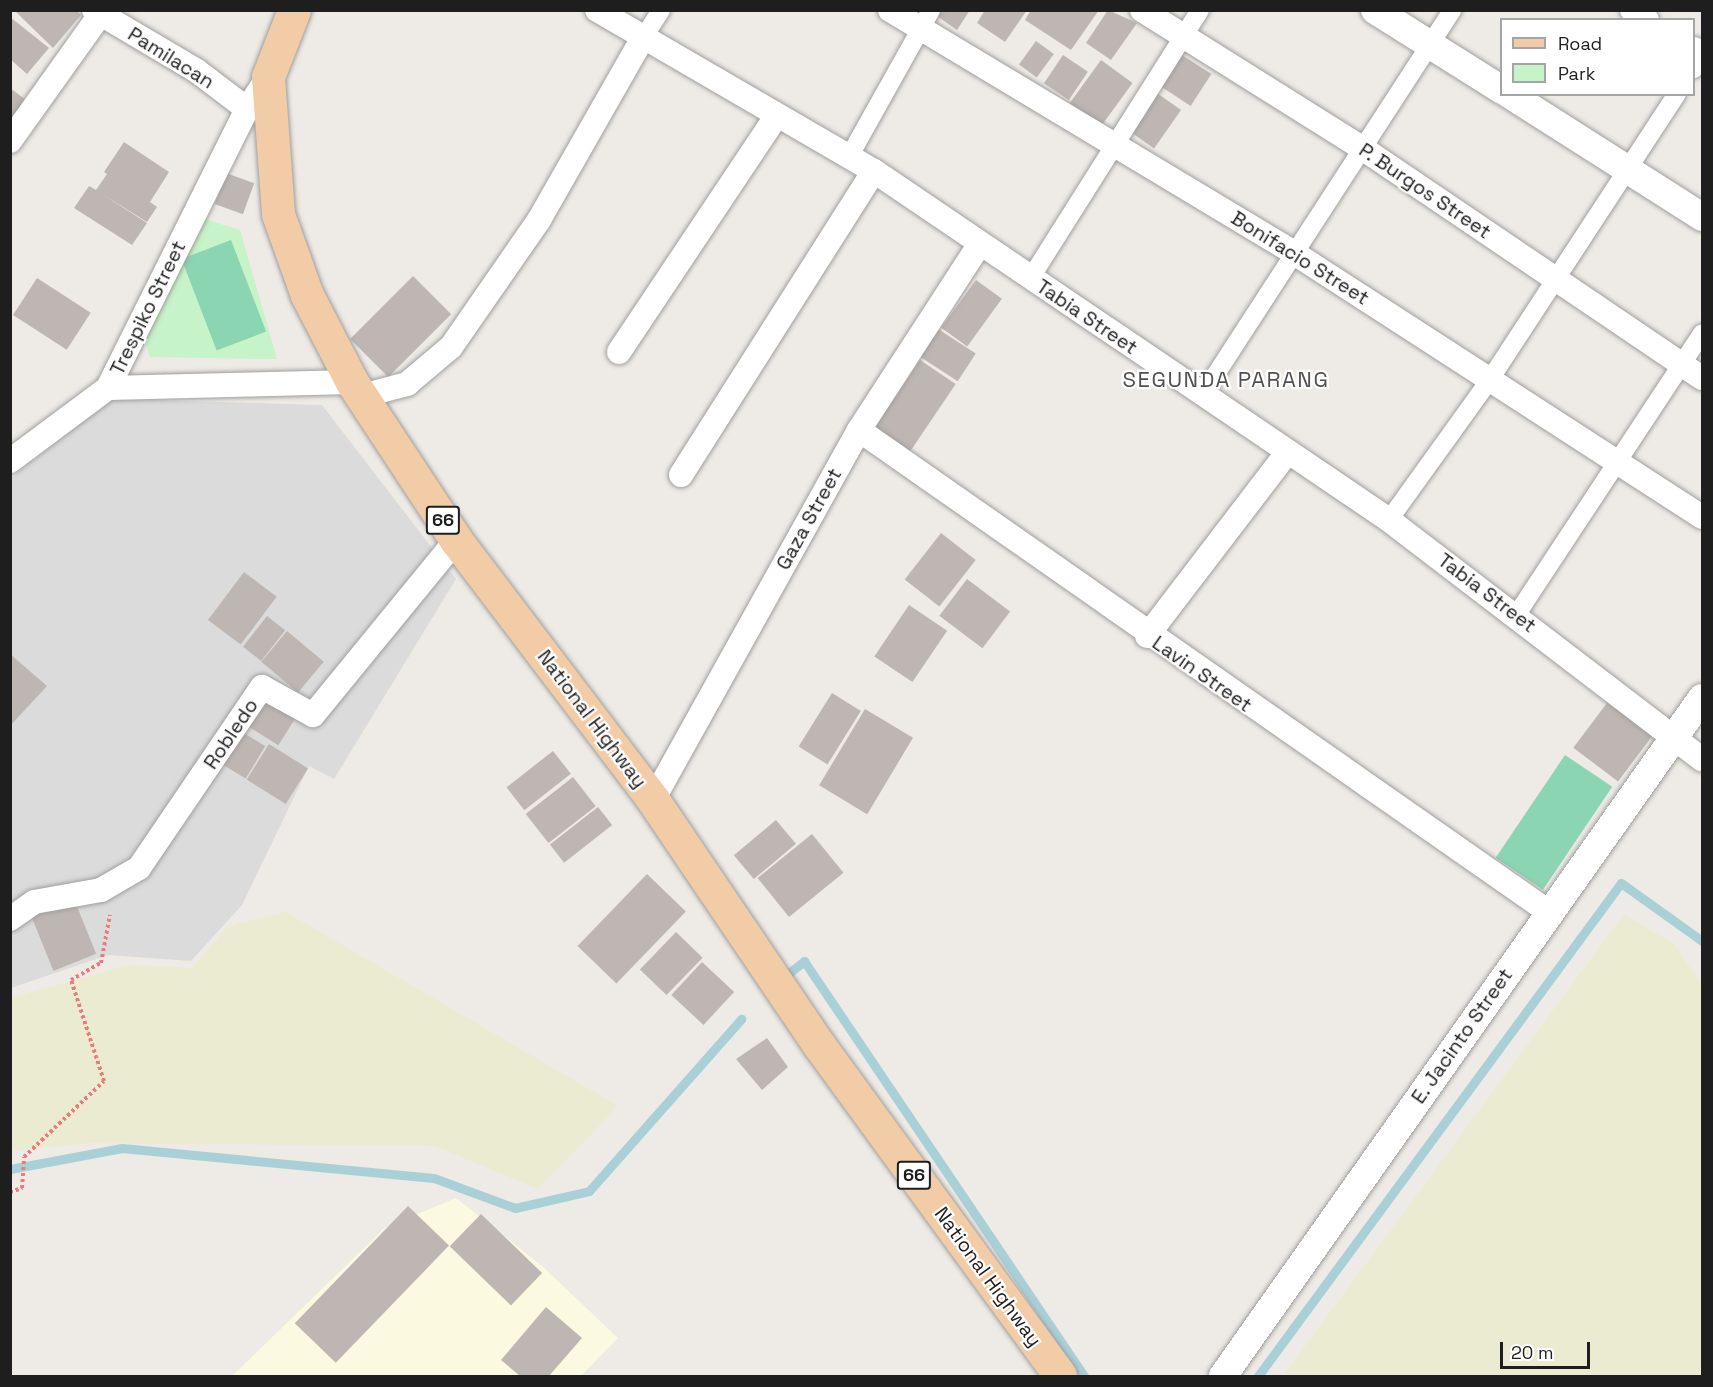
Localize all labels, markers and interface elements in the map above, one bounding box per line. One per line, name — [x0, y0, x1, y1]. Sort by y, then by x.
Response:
legend — [1500, 18, 1695, 96]
street label: Pamilacan — [123, 22, 219, 94]
text: Road — [1558, 32, 1602, 55]
text: Park — [1558, 62, 1595, 85]
street label: P. Burgos Street — [1354, 138, 1496, 244]
street label: Bonifacio Street — [1227, 206, 1373, 310]
street label: Trespiko Street — [105, 237, 191, 379]
street label: Tabia Street — [1032, 274, 1142, 360]
district label: SEGUNDA PARANG — [1122, 367, 1330, 393]
street label: Gaza Street — [771, 464, 847, 574]
road number: 66 — [425, 505, 461, 535]
street label: Tabia Street — [1433, 548, 1541, 638]
street label: Lavin Street — [1148, 631, 1256, 717]
street label: National Highway — [532, 645, 652, 793]
street label: Robledo — [199, 694, 263, 774]
street label: E. Jacinto Street — [1406, 963, 1518, 1109]
road number: 66 — [896, 1160, 932, 1190]
street label: National Highway — [929, 1202, 1047, 1352]
scale bar — [1503, 1330, 1593, 1368]
text: 20 m — [1511, 1341, 1554, 1364]

